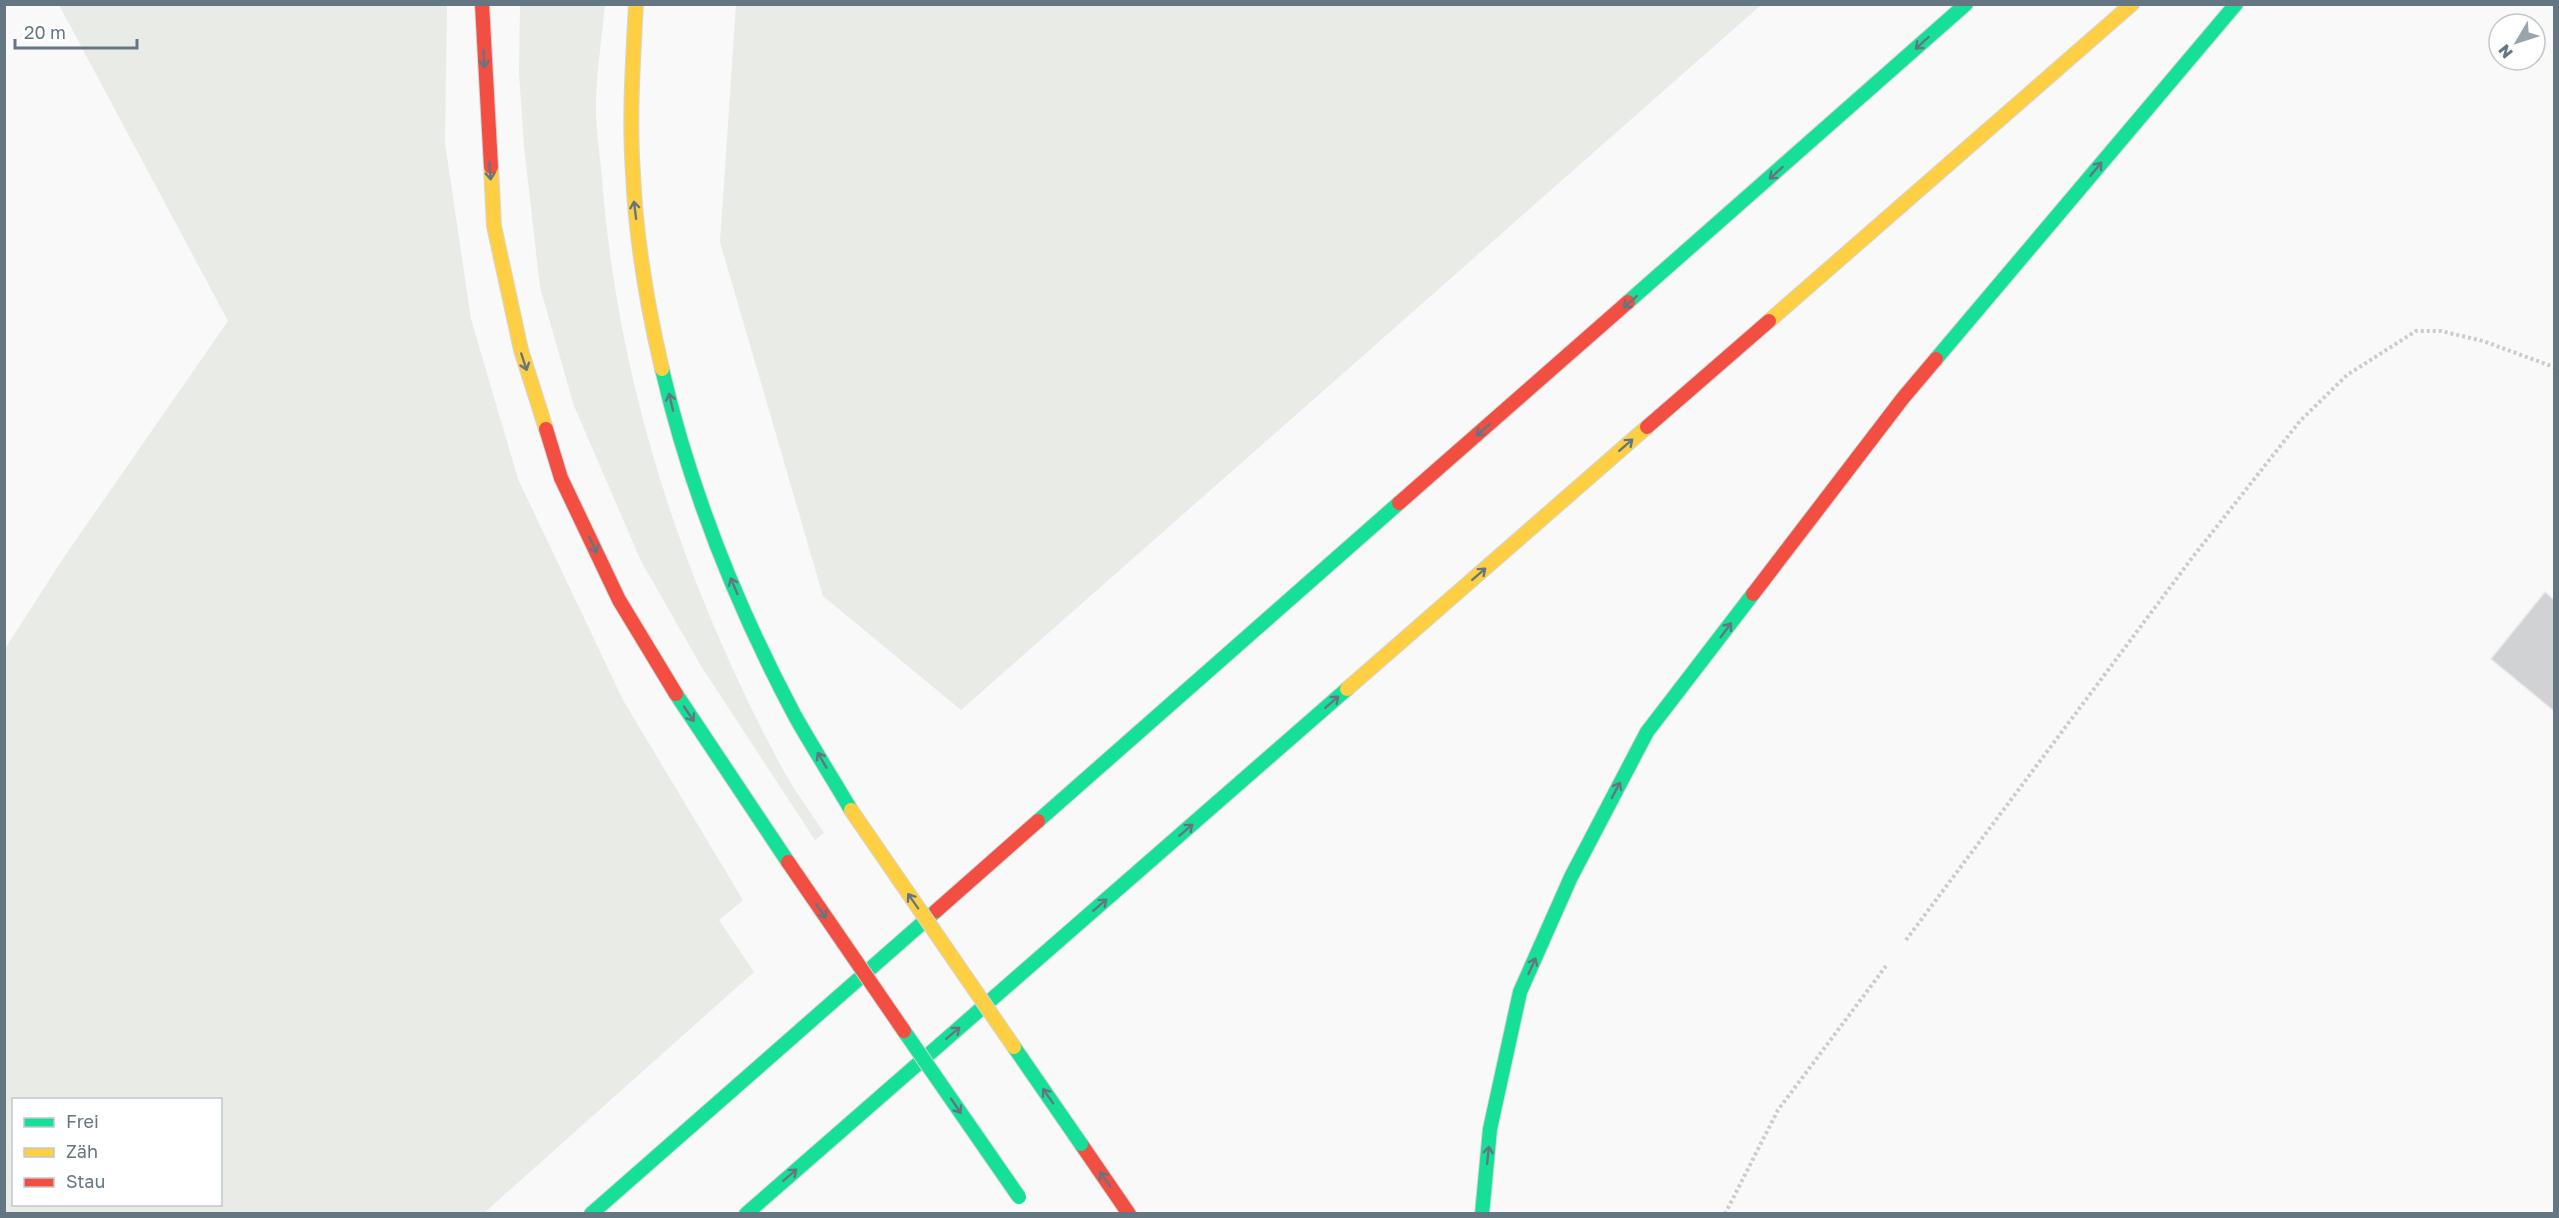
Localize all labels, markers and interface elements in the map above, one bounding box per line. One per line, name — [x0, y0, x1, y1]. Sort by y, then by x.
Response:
scale bar — [15, 12, 136, 50]
north arrow — [2487, 12, 2547, 72]
text: 20 m — [24, 21, 66, 43]
one-way arrow — [1915, 36, 1930, 50]
text: N — [2494, 40, 2517, 62]
one-way arrow — [478, 48, 489, 68]
one-way arrow — [485, 161, 496, 180]
one-way arrow — [2089, 162, 2103, 177]
one-way arrow — [1769, 166, 1784, 180]
one-way arrow — [630, 201, 641, 221]
one-way arrow — [1623, 295, 1638, 309]
one-way arrow — [520, 353, 531, 372]
one-way arrow — [664, 393, 676, 412]
one-way arrow — [1476, 423, 1491, 437]
one-way arrow — [1618, 438, 1633, 452]
one-way arrow — [587, 535, 599, 553]
one-way arrow — [1471, 567, 1486, 581]
one-way arrow — [727, 577, 738, 595]
one-way arrow — [1719, 622, 1732, 638]
one-way arrow — [1324, 695, 1339, 709]
one-way arrow — [683, 705, 695, 722]
one-way arrow — [815, 752, 827, 769]
one-way arrow — [1611, 782, 1622, 800]
one-way arrow — [1178, 823, 1193, 837]
one-way arrow — [907, 893, 919, 909]
one-way arrow — [1092, 898, 1107, 912]
one-way arrow — [815, 902, 827, 918]
one-way arrow — [1527, 957, 1538, 975]
one-way arrow — [945, 1026, 960, 1040]
one-way arrow — [1042, 1088, 1054, 1105]
one-way arrow — [950, 1097, 962, 1113]
legend — [12, 1098, 222, 1206]
text: Frei — [66, 1110, 99, 1132]
text: Zäh — [66, 1140, 98, 1162]
one-way arrow — [1483, 1146, 1494, 1166]
one-way arrow — [782, 1168, 797, 1182]
text: Stau — [66, 1170, 105, 1192]
one-way arrow — [1099, 1171, 1111, 1187]

